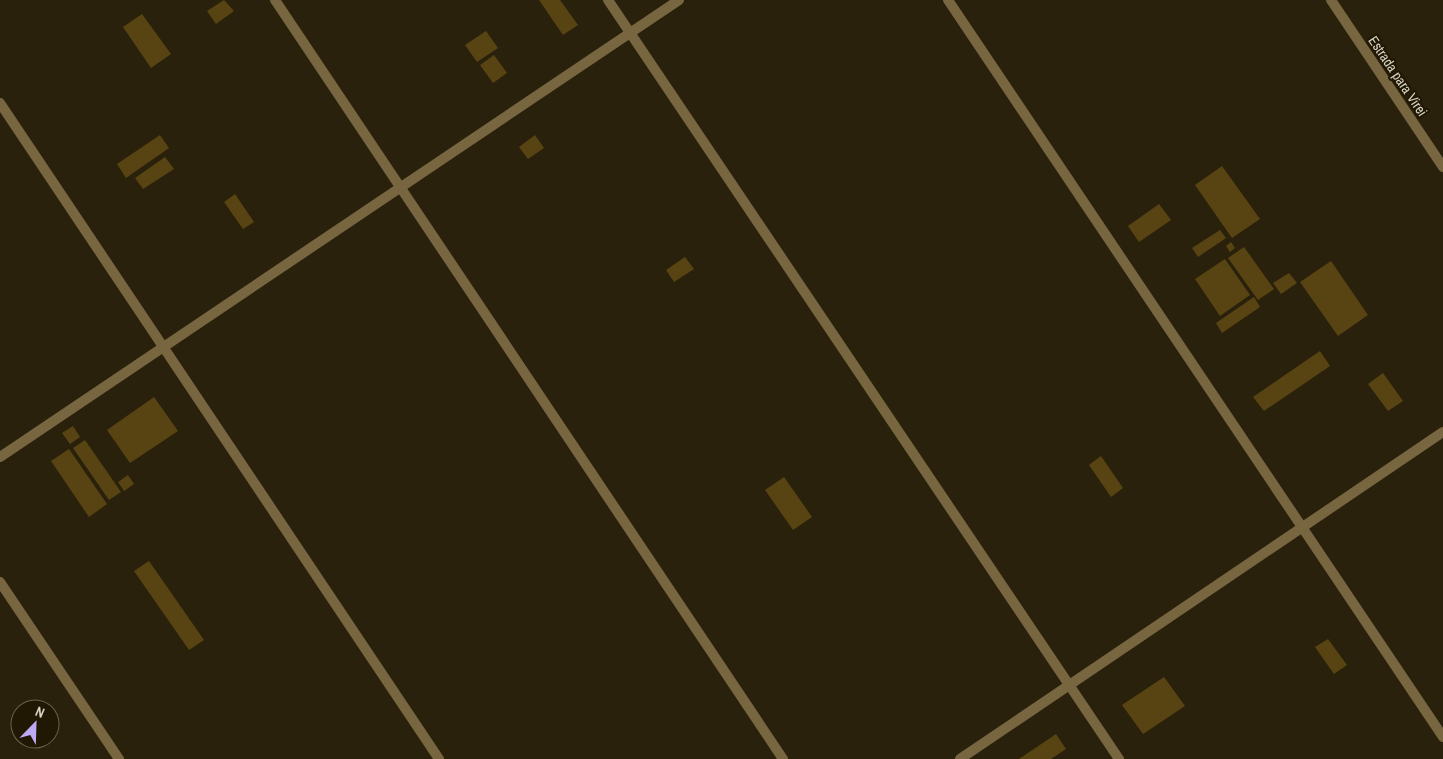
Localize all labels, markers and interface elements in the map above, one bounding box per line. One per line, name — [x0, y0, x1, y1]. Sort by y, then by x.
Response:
street label: Estrada para Virei — [1365, 32, 1431, 120]
north arrow — [10, 699, 60, 749]
text: N — [33, 702, 47, 722]

